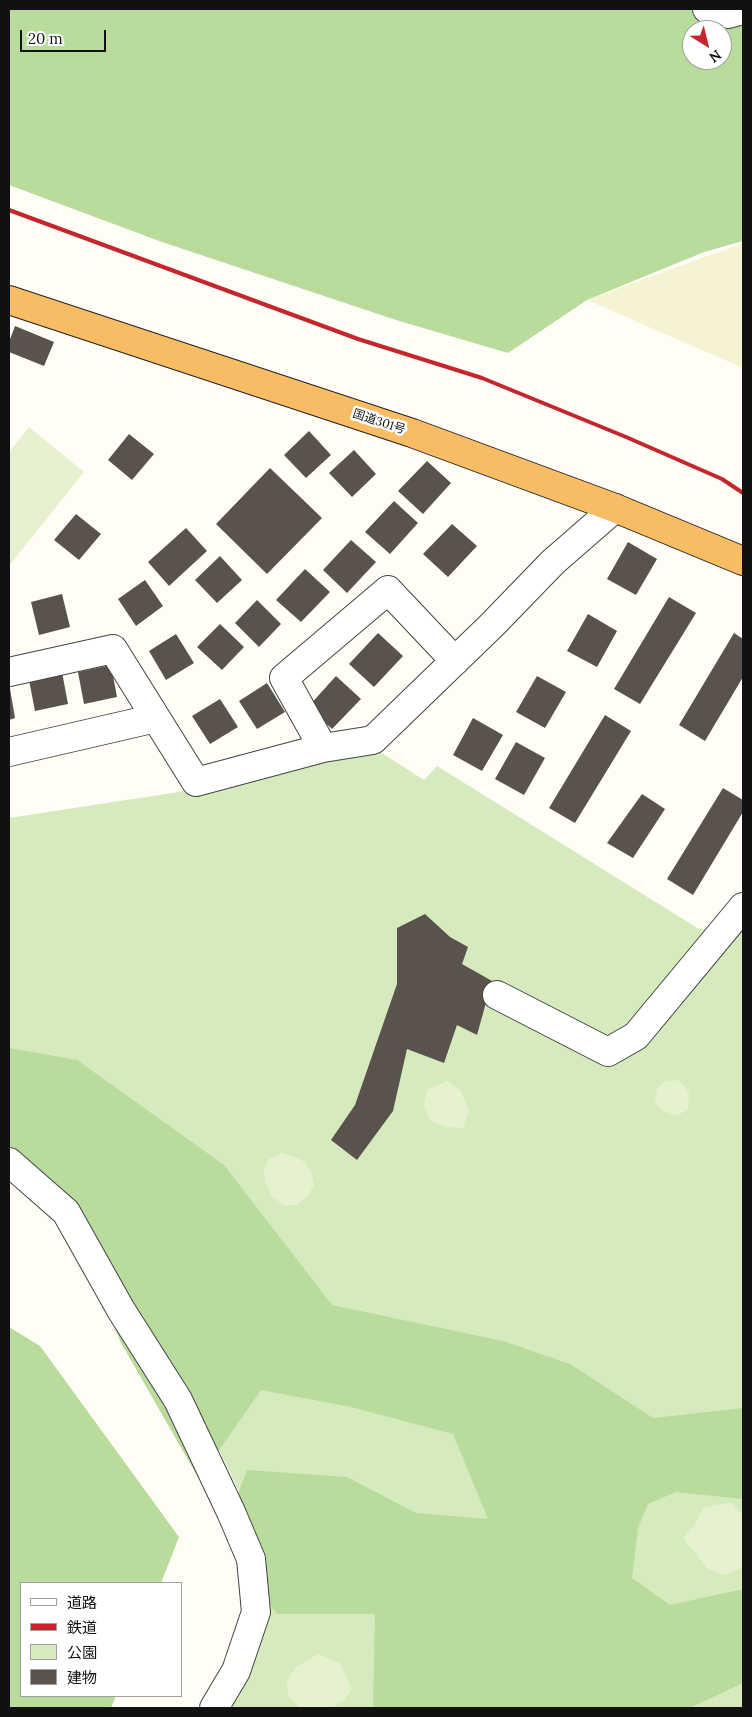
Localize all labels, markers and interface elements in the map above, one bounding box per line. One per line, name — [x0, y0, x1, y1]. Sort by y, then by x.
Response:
scale bar — [22, 20, 109, 52]
north arrow — [682, 20, 732, 70]
text: 20 m — [28, 29, 63, 48]
text: N — [706, 46, 725, 67]
street label: 国道301号 — [351, 407, 407, 437]
legend — [20, 1582, 182, 1697]
text: 道路 — [67, 1593, 97, 1612]
text: 鉄道 — [67, 1618, 97, 1637]
text: 公園 — [67, 1643, 97, 1662]
text: 建物 — [67, 1668, 97, 1687]

